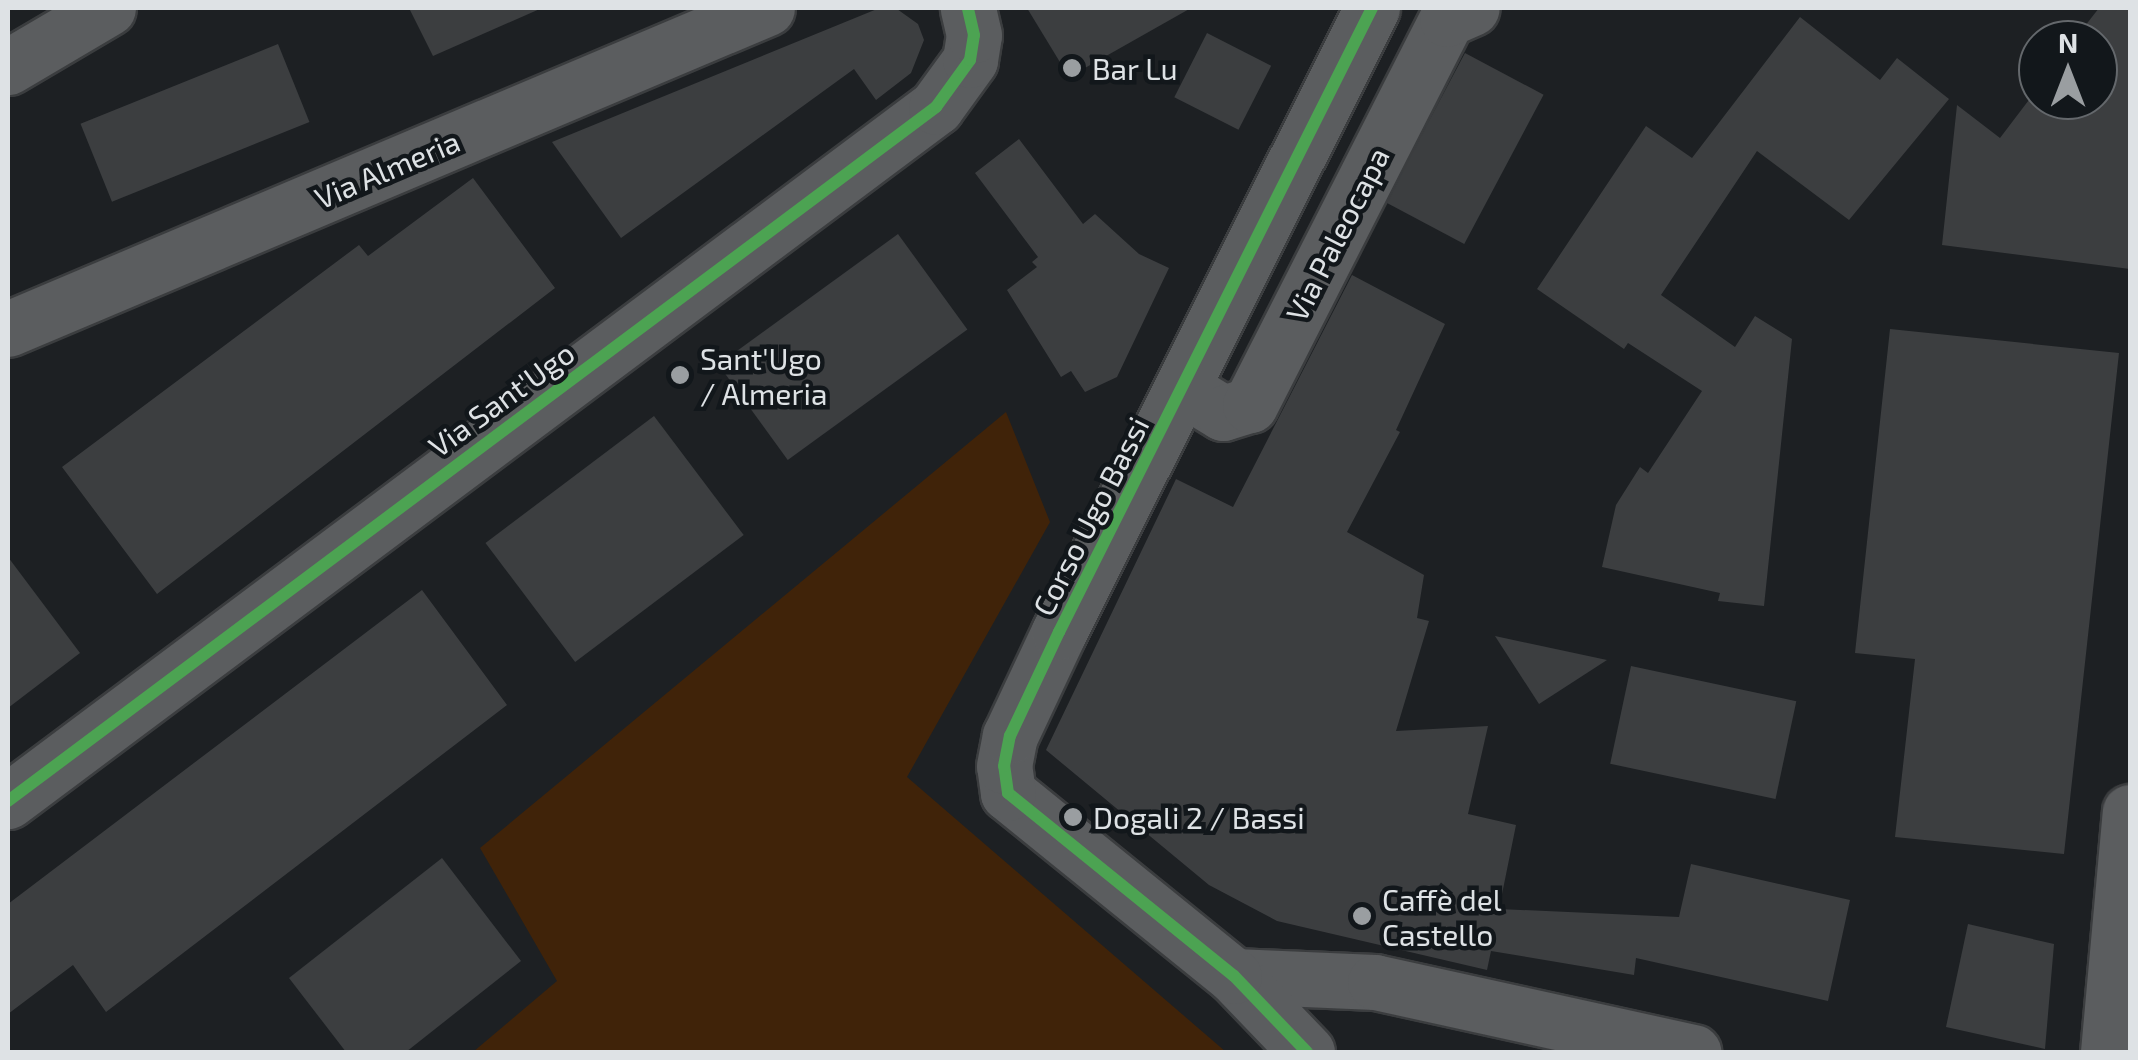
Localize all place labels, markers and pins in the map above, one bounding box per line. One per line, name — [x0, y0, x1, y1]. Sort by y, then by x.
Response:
place label: Bar Lu — [1092, 50, 1178, 86]
marker: Bar Lu — [1061, 57, 1083, 79]
place label: Sant'Ugo / Almeria — [700, 340, 828, 410]
marker: Sant'Ugo / Almeria — [669, 364, 691, 386]
place label: Dogali 2 / Bassi — [1093, 799, 1305, 835]
marker: Dogali 2 / Bassi — [1062, 806, 1084, 828]
place label: Caffè del Castello — [1382, 881, 1502, 952]
marker: Caffè del Castello — [1351, 905, 1373, 927]

